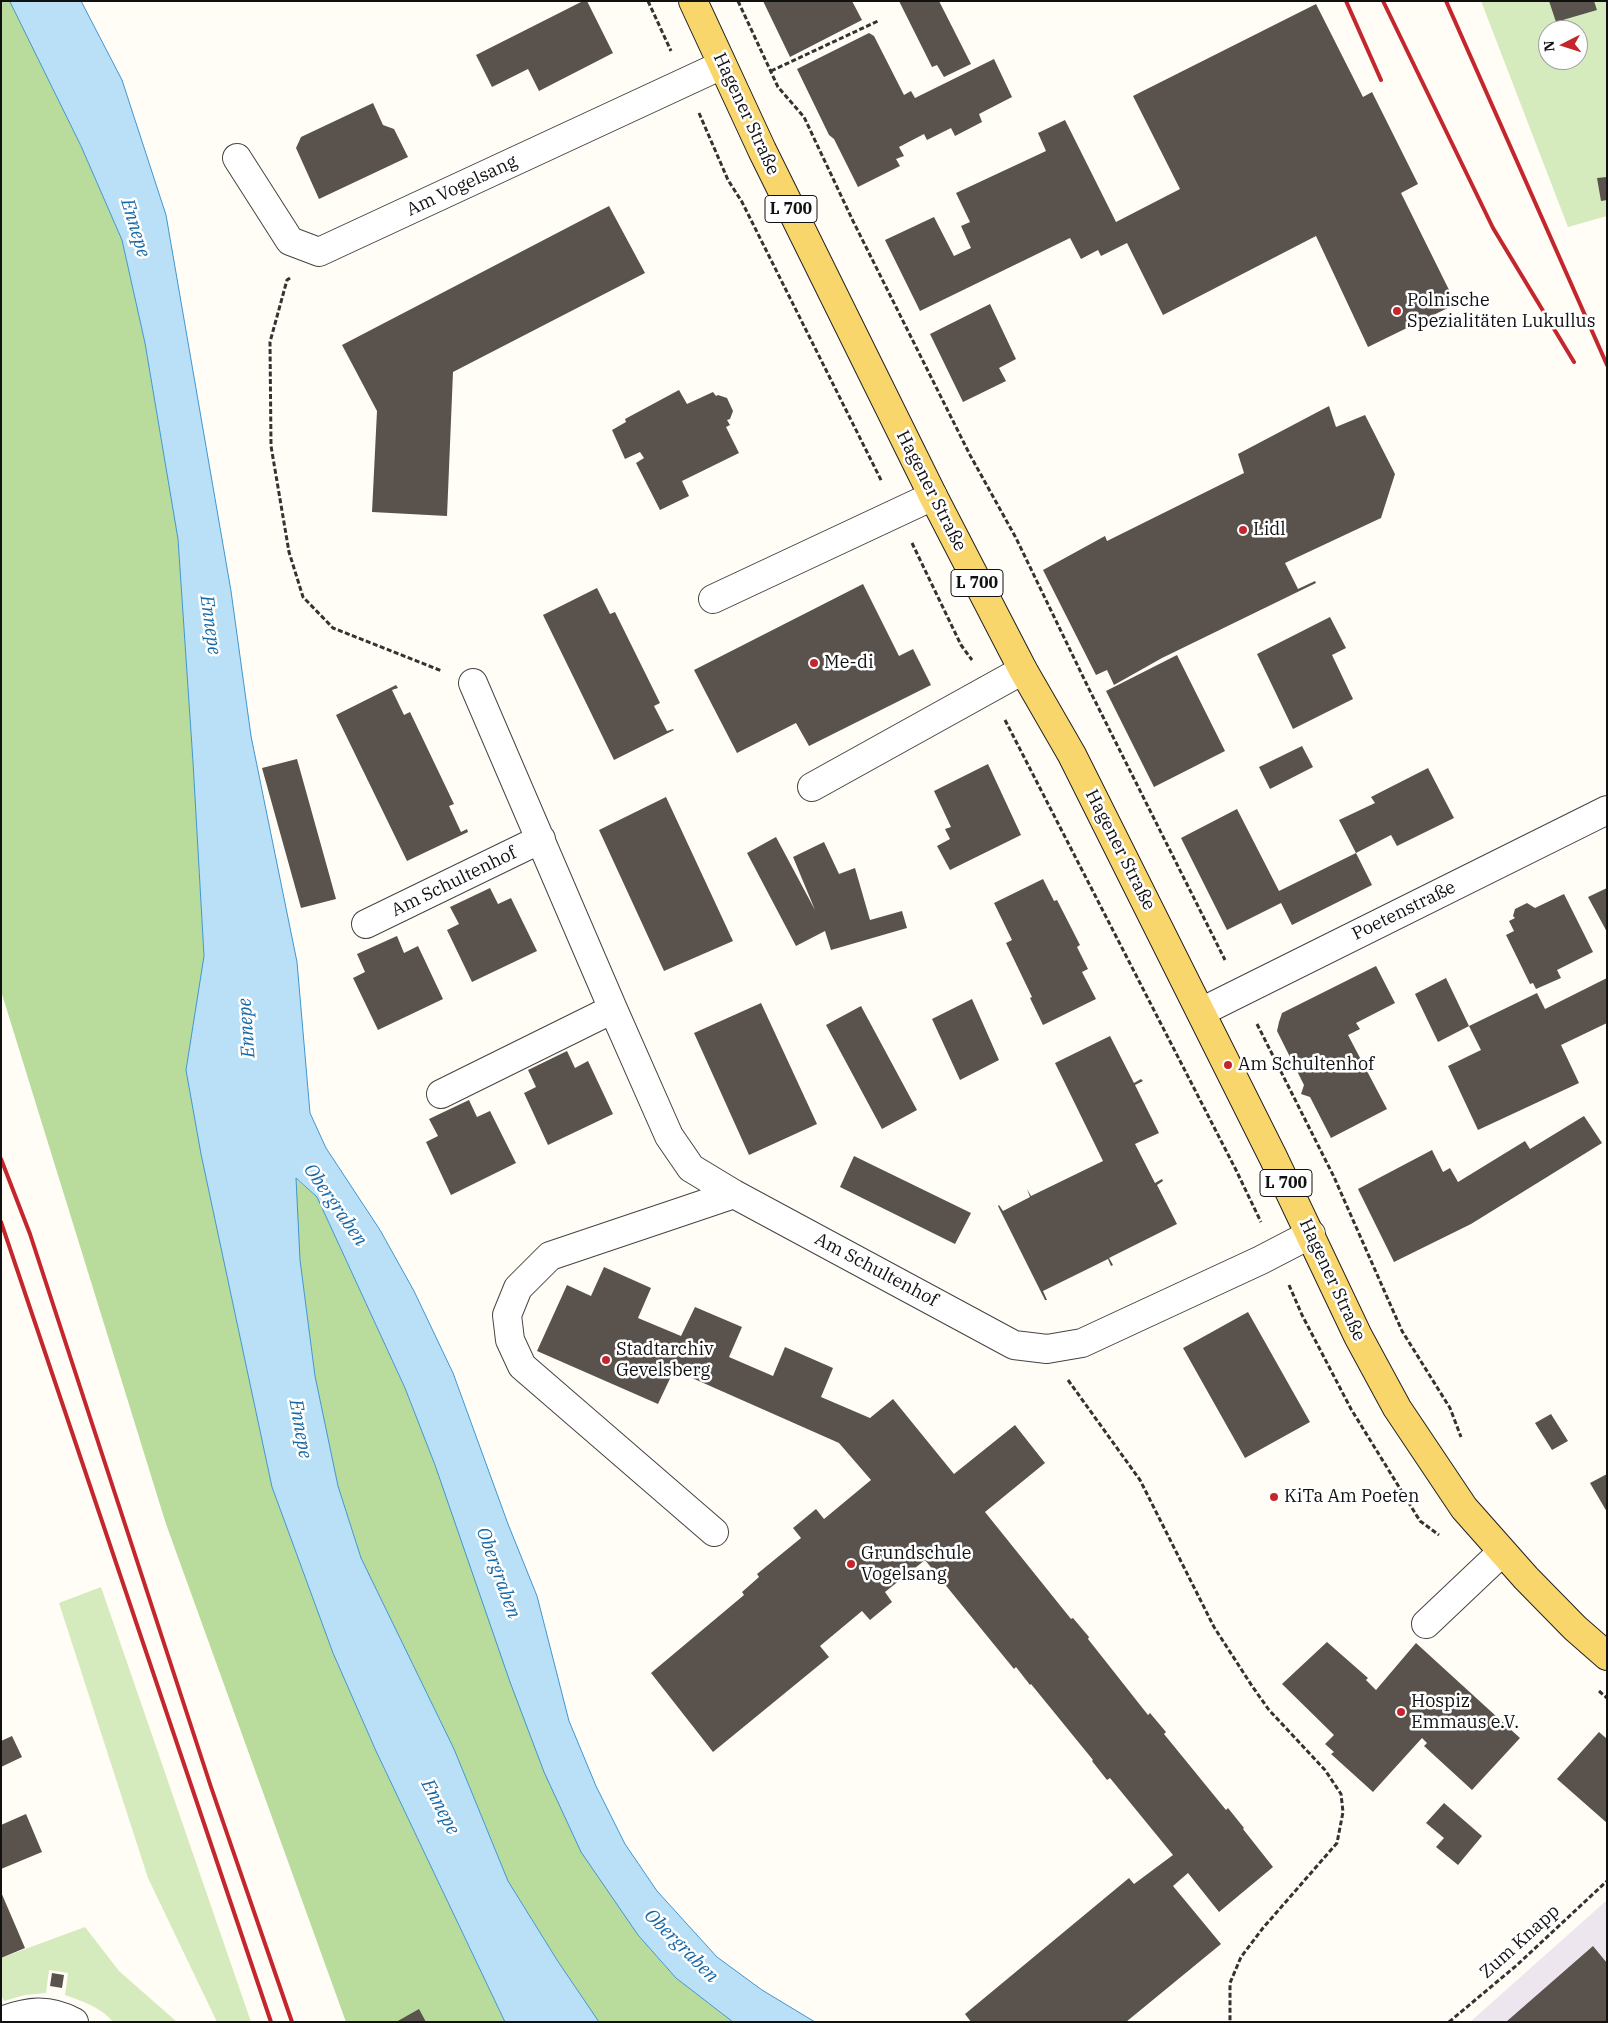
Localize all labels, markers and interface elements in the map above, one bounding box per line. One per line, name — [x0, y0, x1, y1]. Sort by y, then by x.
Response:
north arrow — [1538, 20, 1588, 70]
text: N — [1540, 40, 1559, 53]
street label: Hagener Straße — [708, 49, 784, 179]
street label: Am Vogelsang — [403, 151, 521, 221]
road number: L 700 — [765, 195, 817, 222]
water label: Ennepe — [115, 196, 155, 260]
place label: Polnische Spezialitäten Lukullus — [1407, 290, 1596, 332]
marker: Polnische Spezialitäten Lukullus — [1391, 305, 1403, 317]
street label: Hagener Straße — [891, 427, 971, 555]
place label: Lidl — [1253, 519, 1286, 541]
marker: Lidl — [1237, 524, 1249, 536]
road number: L 700 — [951, 570, 1003, 596]
water label: Ennepe — [195, 594, 225, 656]
place label: Me-di — [824, 652, 874, 674]
marker: Me-di — [808, 657, 820, 669]
street label: Hagener Straße — [1080, 786, 1160, 914]
street label: Am Schultenhof — [388, 842, 520, 922]
street label: Poetenstraße — [1349, 877, 1459, 945]
water label: Ennepe — [234, 997, 260, 1059]
place label: Am Schultenhof — [1238, 1054, 1374, 1076]
marker: Am Schultenhof — [1222, 1059, 1234, 1071]
water label: Obergraben — [298, 1159, 372, 1251]
road number: L 700 — [1260, 1170, 1312, 1196]
street label: Hagener Straße — [1294, 1215, 1370, 1345]
street label: Am Schultenhof — [811, 1228, 941, 1312]
place label: Stadtarchiv Gevelsberg — [616, 1339, 714, 1382]
marker: Stadtarchiv Gevelsberg — [600, 1354, 612, 1366]
water label: Ennepe — [284, 1398, 316, 1460]
place label: KiTa Am Poeten — [1284, 1486, 1419, 1508]
marker: KiTa Am Poeten — [1268, 1491, 1280, 1503]
water label: Obergraben — [471, 1524, 525, 1622]
place label: Grundschule Vogelsang — [861, 1543, 971, 1586]
marker: Grundschule Vogelsang — [845, 1558, 857, 1570]
place label: Hospiz Emmaus e.V. — [1411, 1691, 1519, 1734]
marker: Hospiz Emmaus e.V. — [1395, 1706, 1407, 1718]
water label: Ennepe — [416, 1775, 464, 1839]
street label: Zum Knapp — [1476, 1901, 1564, 1983]
water label: Obergraben — [639, 1904, 723, 1988]

